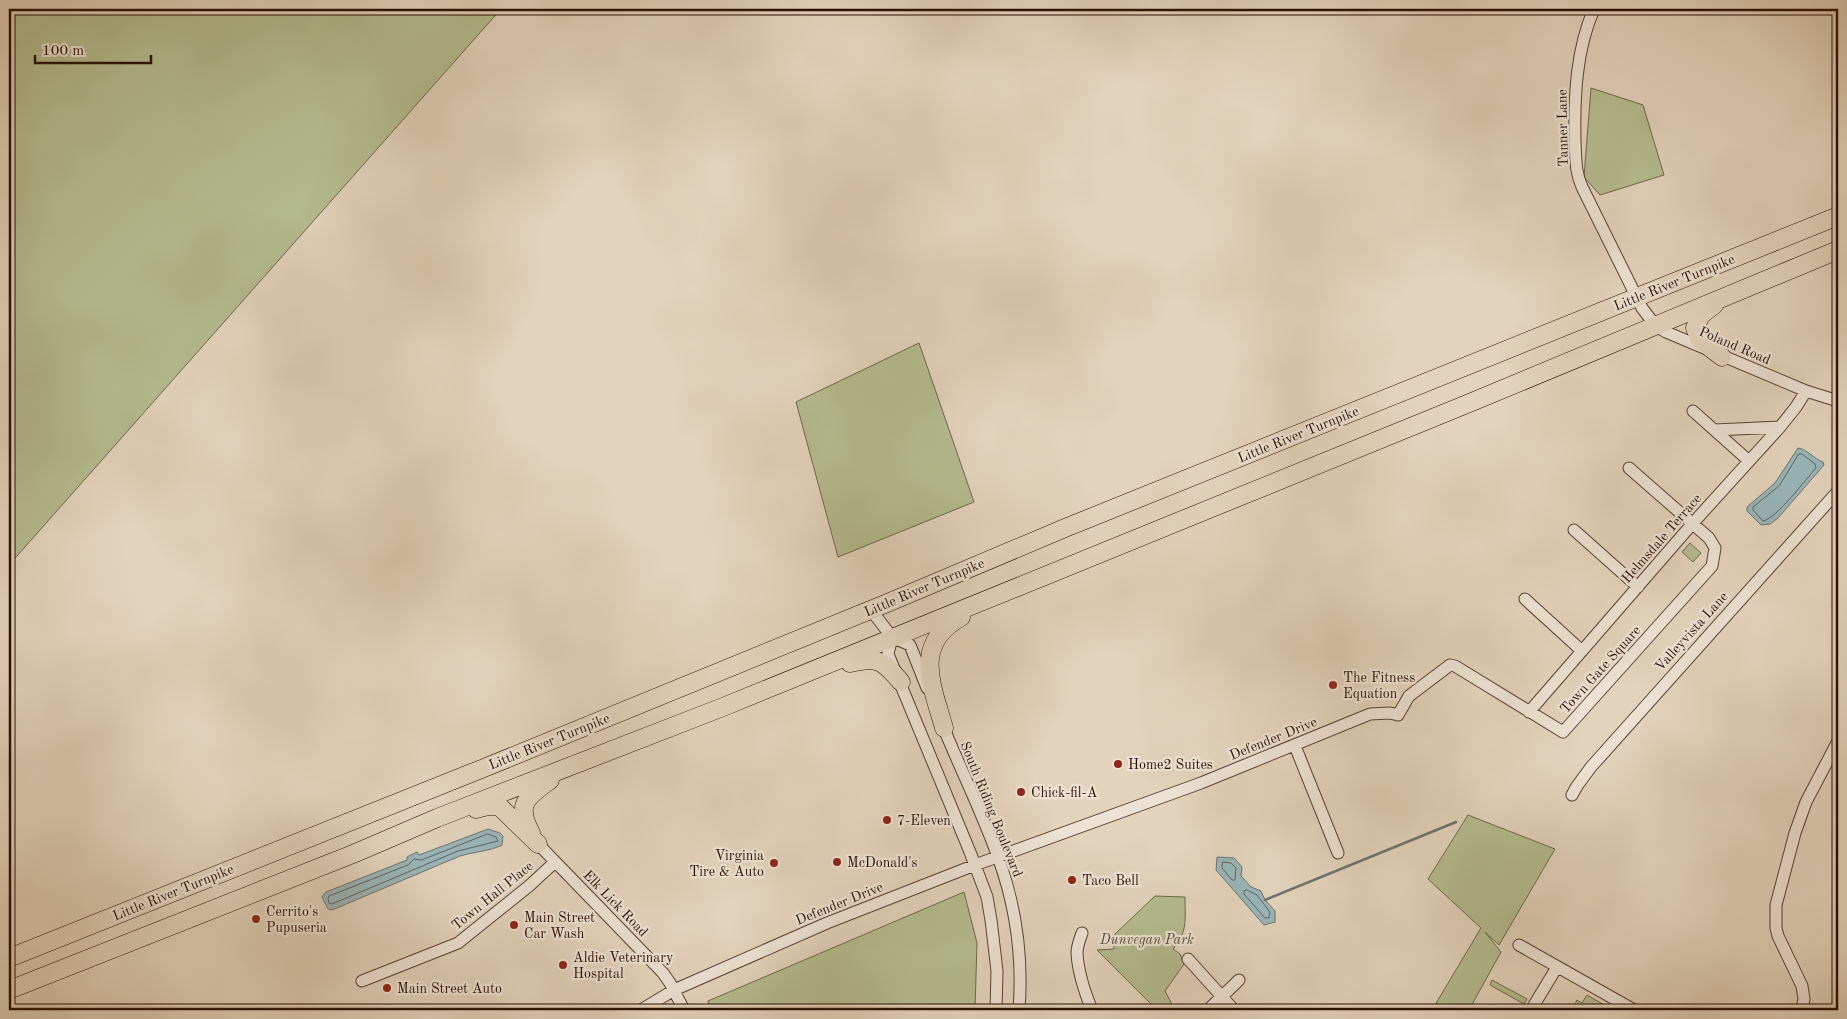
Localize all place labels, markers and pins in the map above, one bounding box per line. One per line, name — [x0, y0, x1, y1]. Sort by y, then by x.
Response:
place label: The Fitness Equation — [1343, 671, 1415, 701]
marker: The Fitness Equation — [1327, 679, 1339, 691]
marker: Home2 Suites — [1112, 758, 1124, 770]
place label: Home2 Suites — [1128, 758, 1213, 772]
marker: Chick-fil-A — [1015, 786, 1027, 798]
place label: Chick-fil-A — [1031, 786, 1098, 800]
marker: 7-Eleven — [881, 814, 893, 826]
place label: 7-Eleven — [897, 814, 951, 828]
place label: Virginia Tire & Auto — [689, 849, 764, 879]
marker: McDonald's — [831, 856, 843, 868]
place label: McDonald's — [847, 856, 918, 870]
marker: Virginia Tire & Auto — [768, 857, 780, 869]
marker: Taco Bell — [1066, 874, 1078, 886]
place label: Taco Bell — [1082, 874, 1139, 888]
place label: Cerrito's Pupuseria — [266, 905, 327, 935]
place label: Main Street Car Wash — [524, 911, 595, 941]
marker: Cerrito's Pupuseria — [250, 913, 262, 925]
marker: Main Street Car Wash — [508, 919, 520, 931]
place label: Aldie Veterinary Hospital — [573, 951, 674, 981]
marker: Aldie Veterinary Hospital — [557, 959, 569, 971]
marker: Main Street Auto — [381, 982, 393, 994]
place label: Main Street Auto — [397, 982, 502, 996]

